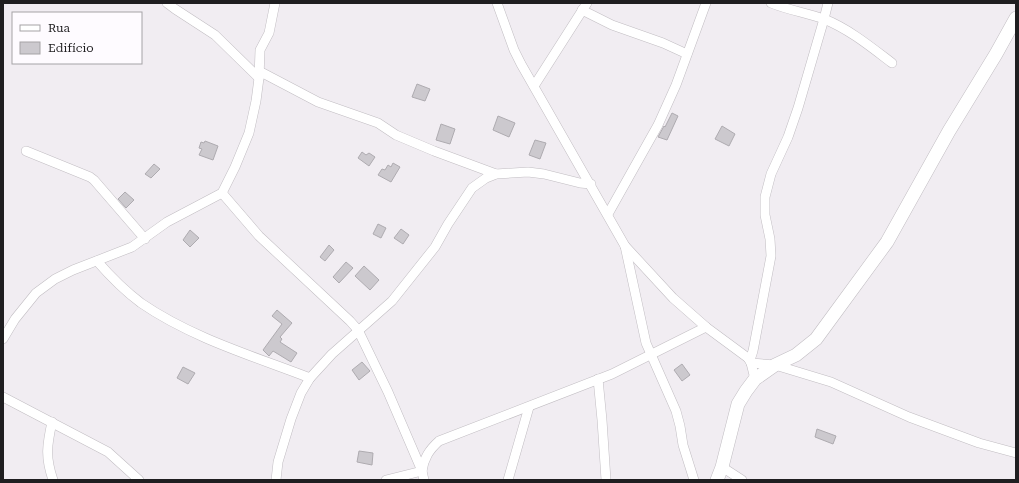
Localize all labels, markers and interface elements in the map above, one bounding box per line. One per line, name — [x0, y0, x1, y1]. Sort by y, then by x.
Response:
legend — [12, 12, 142, 64]
text: Rua — [48, 21, 71, 35]
text: Edifício — [48, 41, 94, 55]

